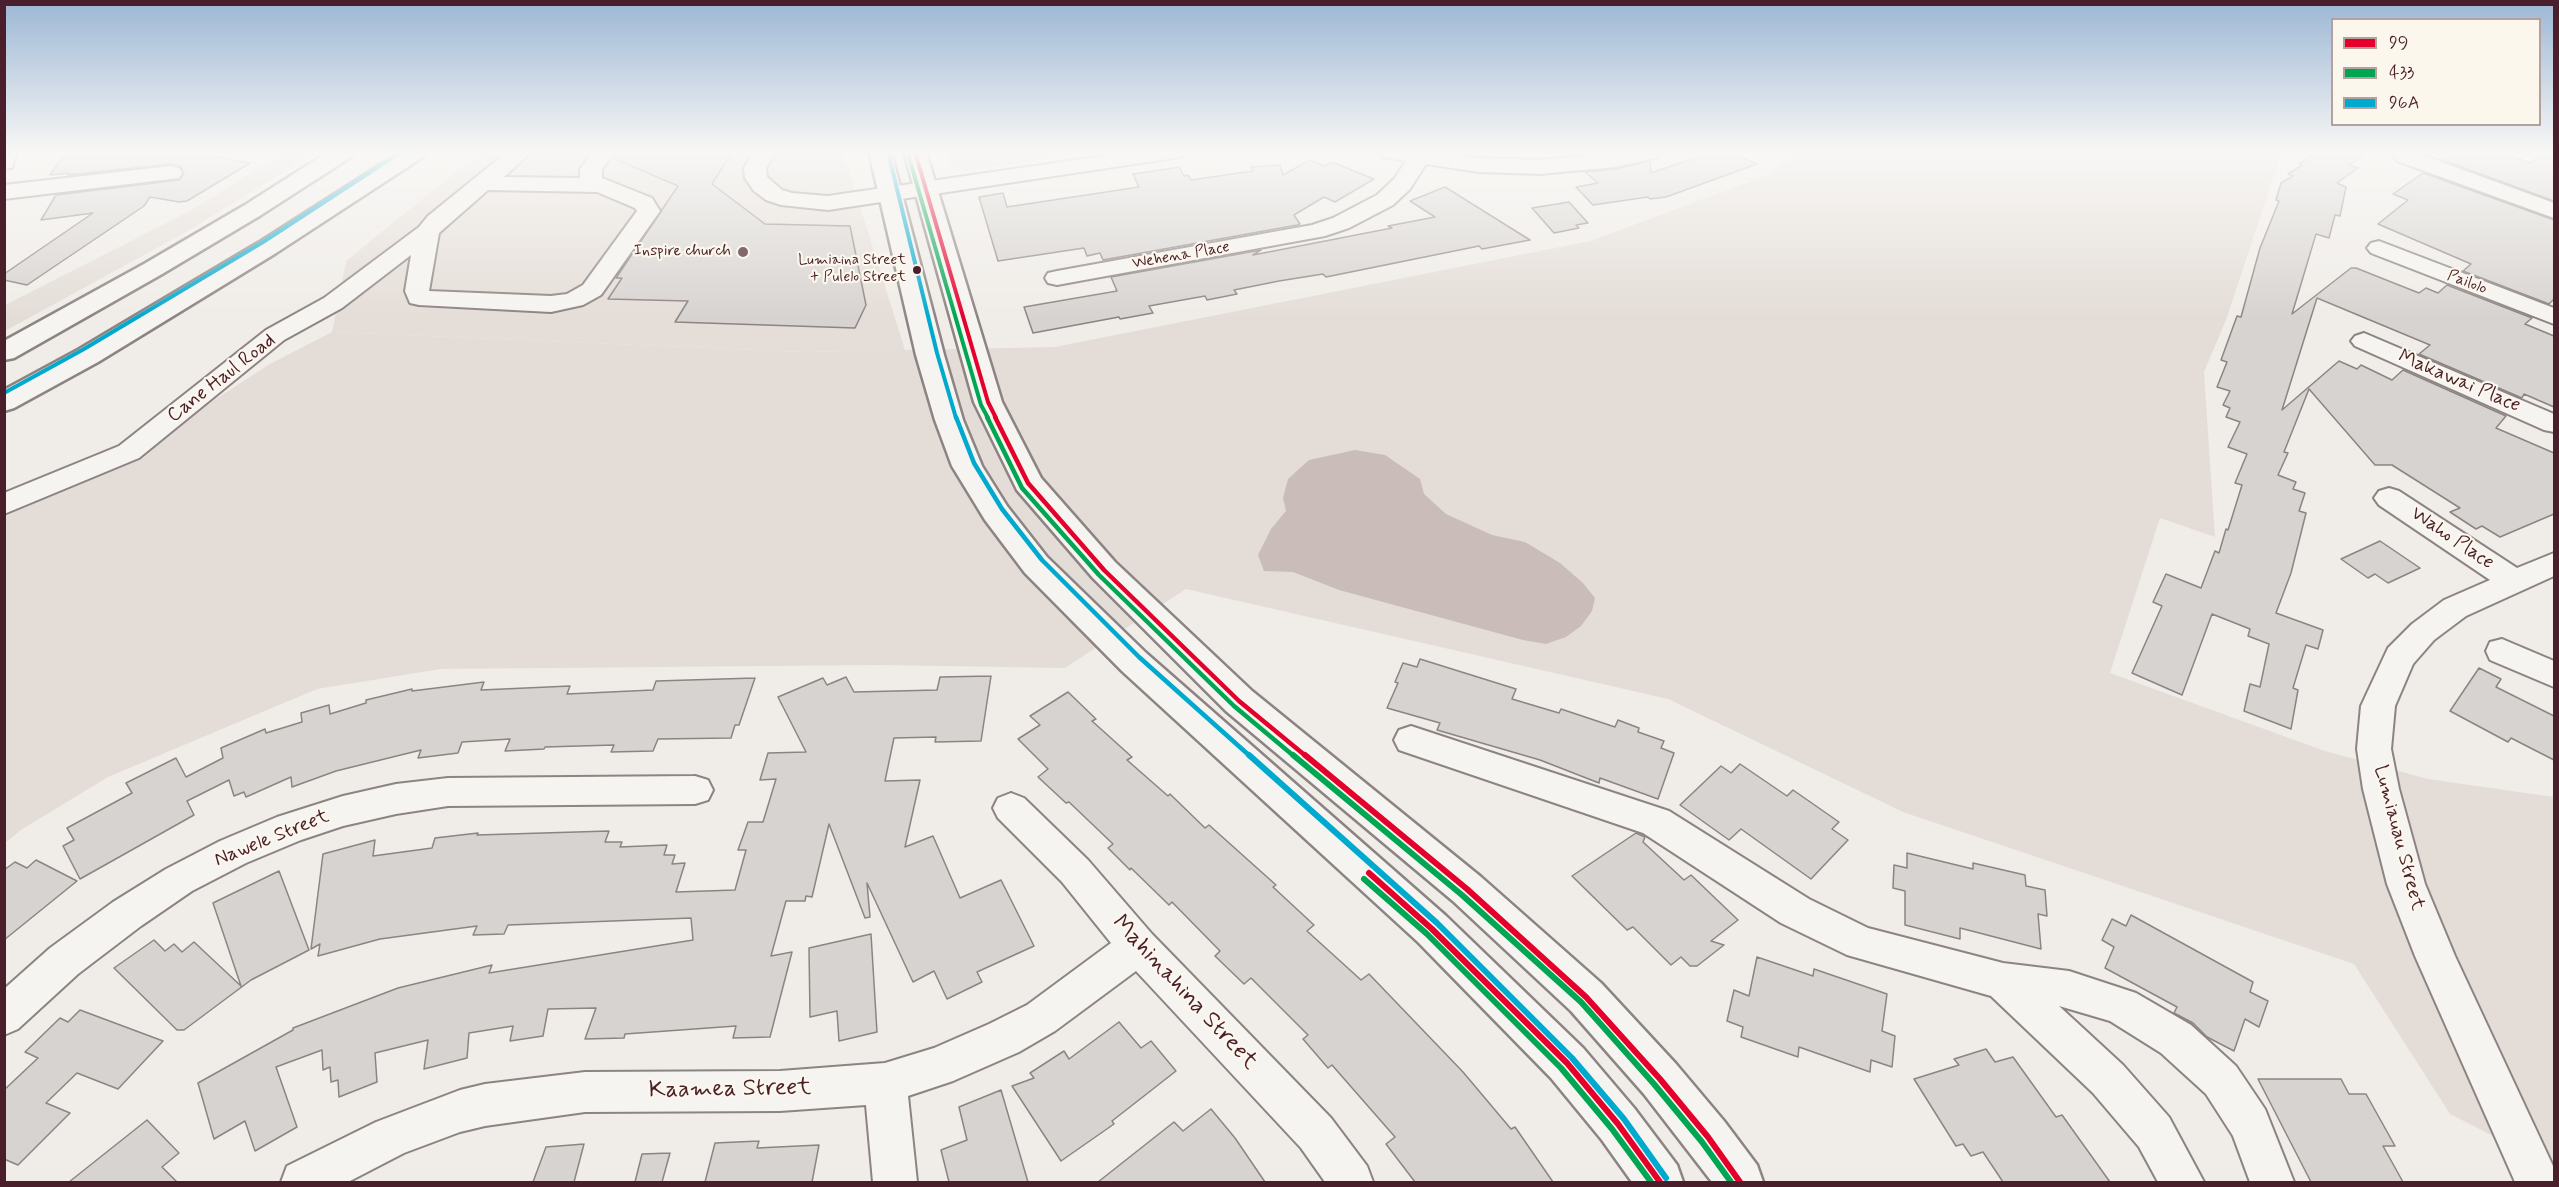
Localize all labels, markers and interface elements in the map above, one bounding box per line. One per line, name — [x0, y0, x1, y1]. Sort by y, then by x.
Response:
legend — [2331, 18, 2541, 126]
text: 99 — [2389, 31, 2409, 55]
text: 433 — [2389, 61, 2414, 85]
text: 96A — [2389, 91, 2420, 115]
street label: Wehena Place — [1131, 238, 1231, 274]
place label: Inspire church — [634, 242, 731, 262]
marker: Inspire church — [736, 245, 750, 259]
place label: Lumiaina Street + Pulelo Street — [798, 252, 906, 287]
marker: Lumiaina Street + Pulelo Street — [911, 264, 923, 276]
street label: Pailolo — [2444, 267, 2490, 299]
street label: Cane Haul Road — [163, 329, 281, 429]
street label: Makawai Place — [2394, 345, 2524, 419]
street label: Waho Place — [2406, 502, 2498, 576]
street label: Lumiauau Street — [2367, 763, 2429, 913]
street label: Nawele Street — [211, 805, 333, 873]
street label: Mahinahina Street — [1105, 910, 1263, 1076]
street label: Kaamea Street — [648, 1074, 812, 1106]

